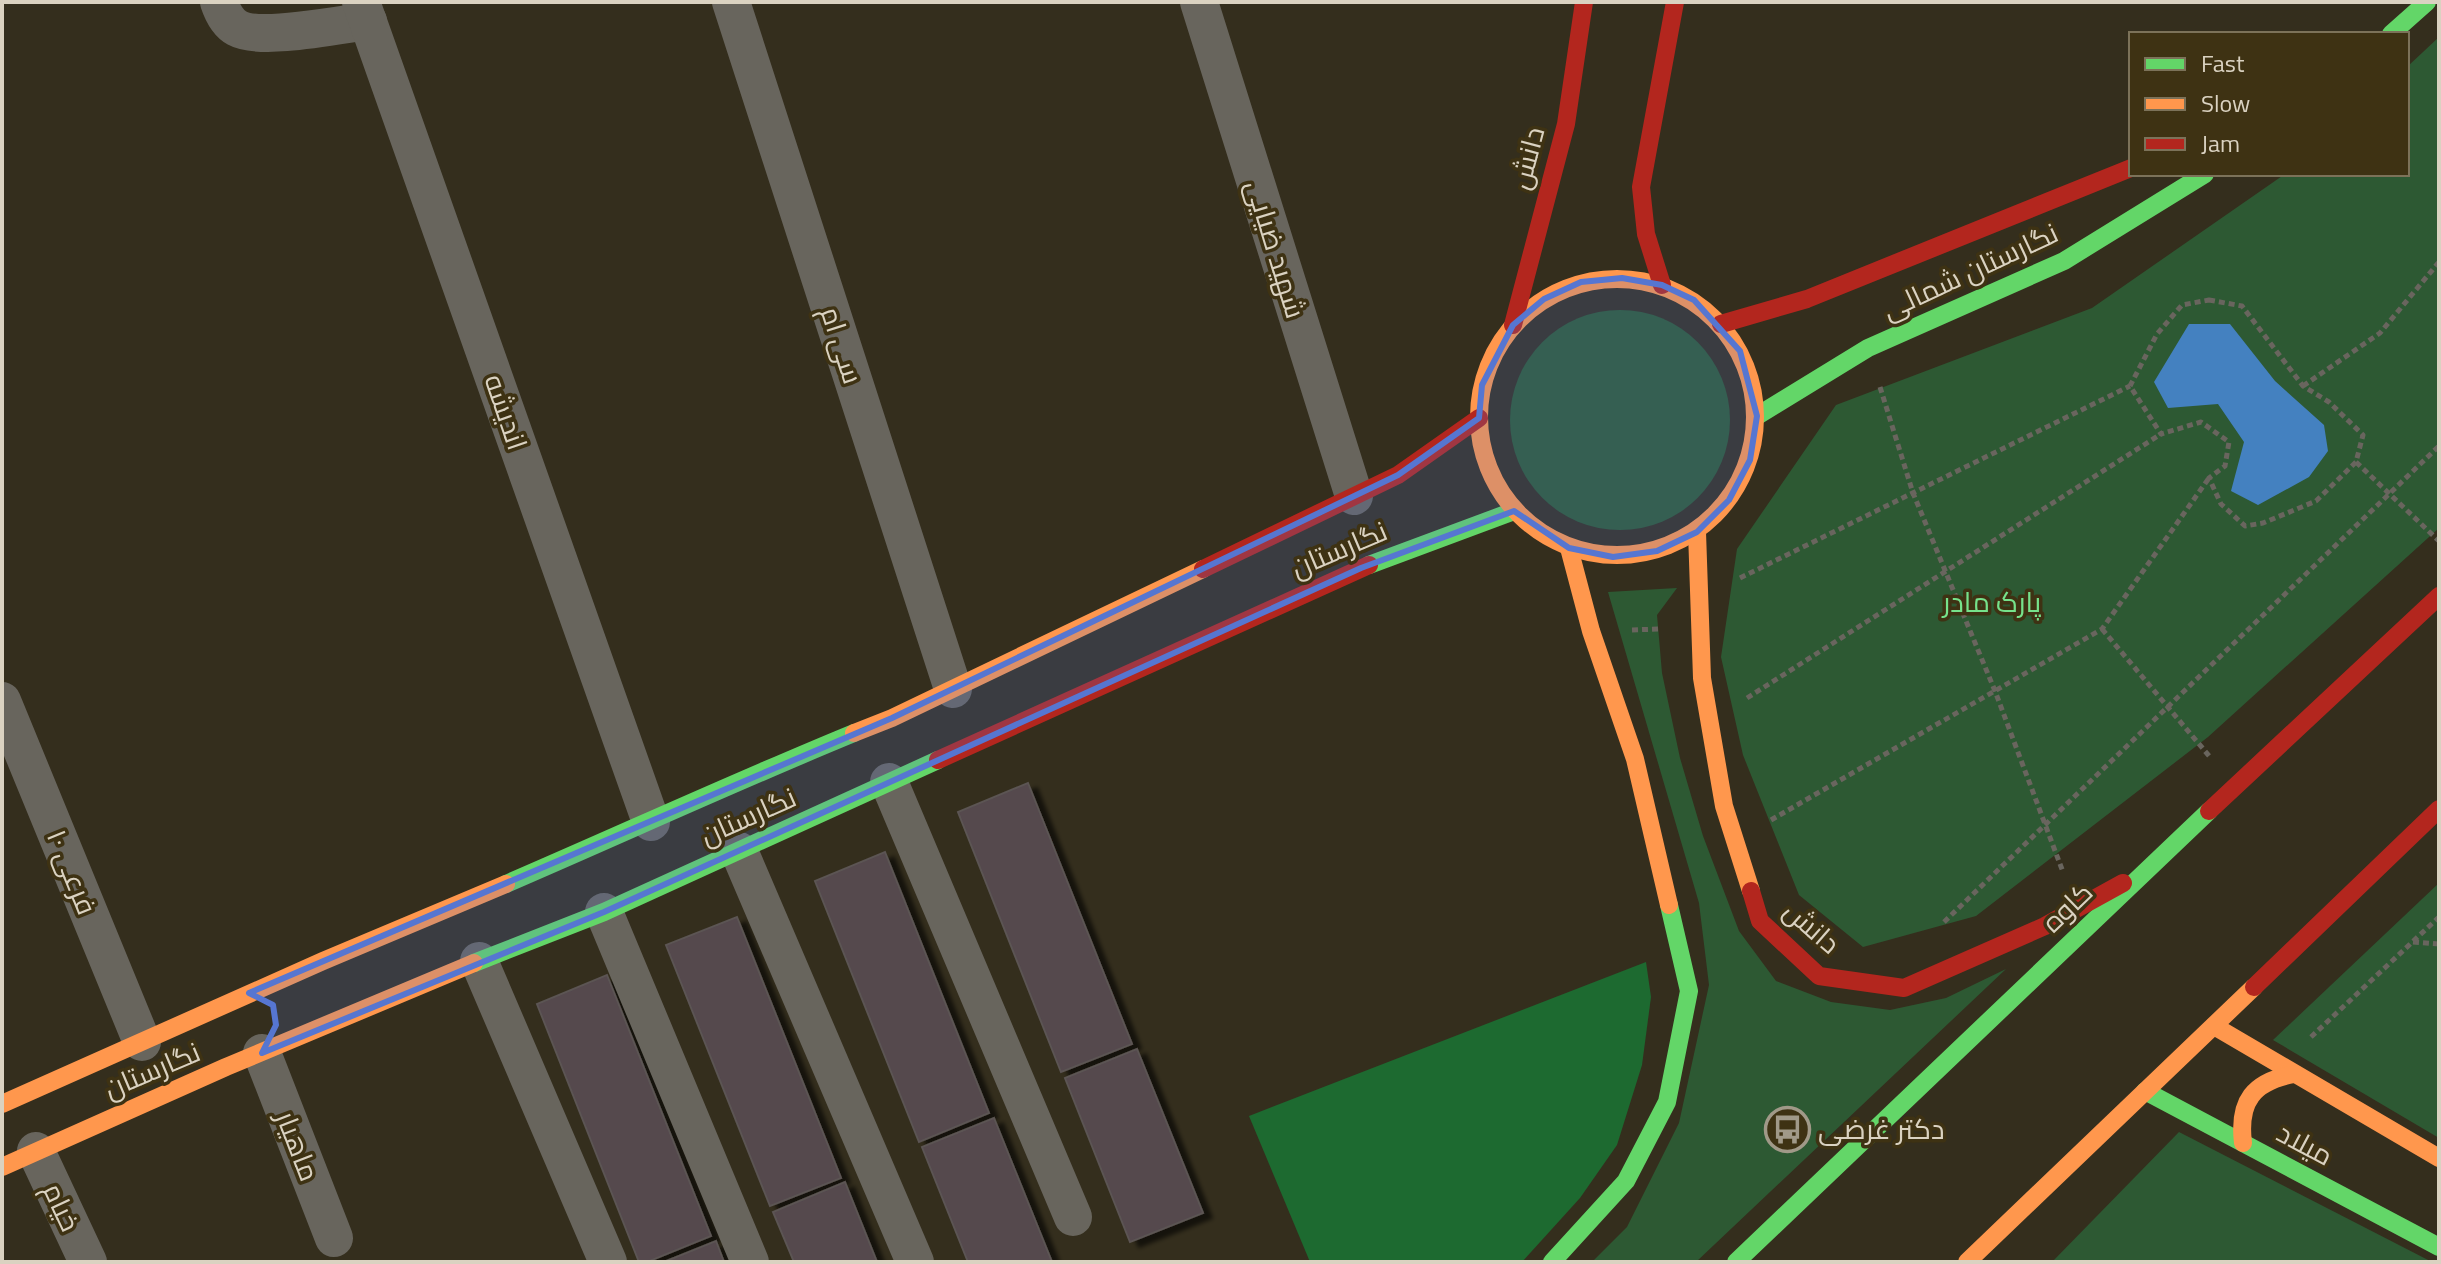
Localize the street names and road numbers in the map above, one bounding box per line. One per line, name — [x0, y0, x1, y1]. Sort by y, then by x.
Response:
street label: دانش — [1498, 122, 1555, 194]
street label: شهید ضیایی — [1235, 174, 1318, 323]
street label: نگارستان شمالی — [1875, 211, 2065, 330]
street label: سی ام — [810, 301, 875, 389]
street label: اندیشه — [473, 368, 539, 456]
street label: نگارستان — [1284, 509, 1394, 588]
street label: نگارستان — [693, 775, 803, 856]
street label: فرعی ۱۰ — [36, 823, 109, 921]
street label: کاوه — [2031, 871, 2102, 942]
street label: دانش — [1774, 890, 1850, 964]
street label: نگارستان — [97, 1030, 207, 1109]
street label: ماهیار — [265, 1102, 332, 1187]
street label: میلاد — [2269, 1111, 2341, 1176]
street label: خیام — [32, 1175, 92, 1238]

